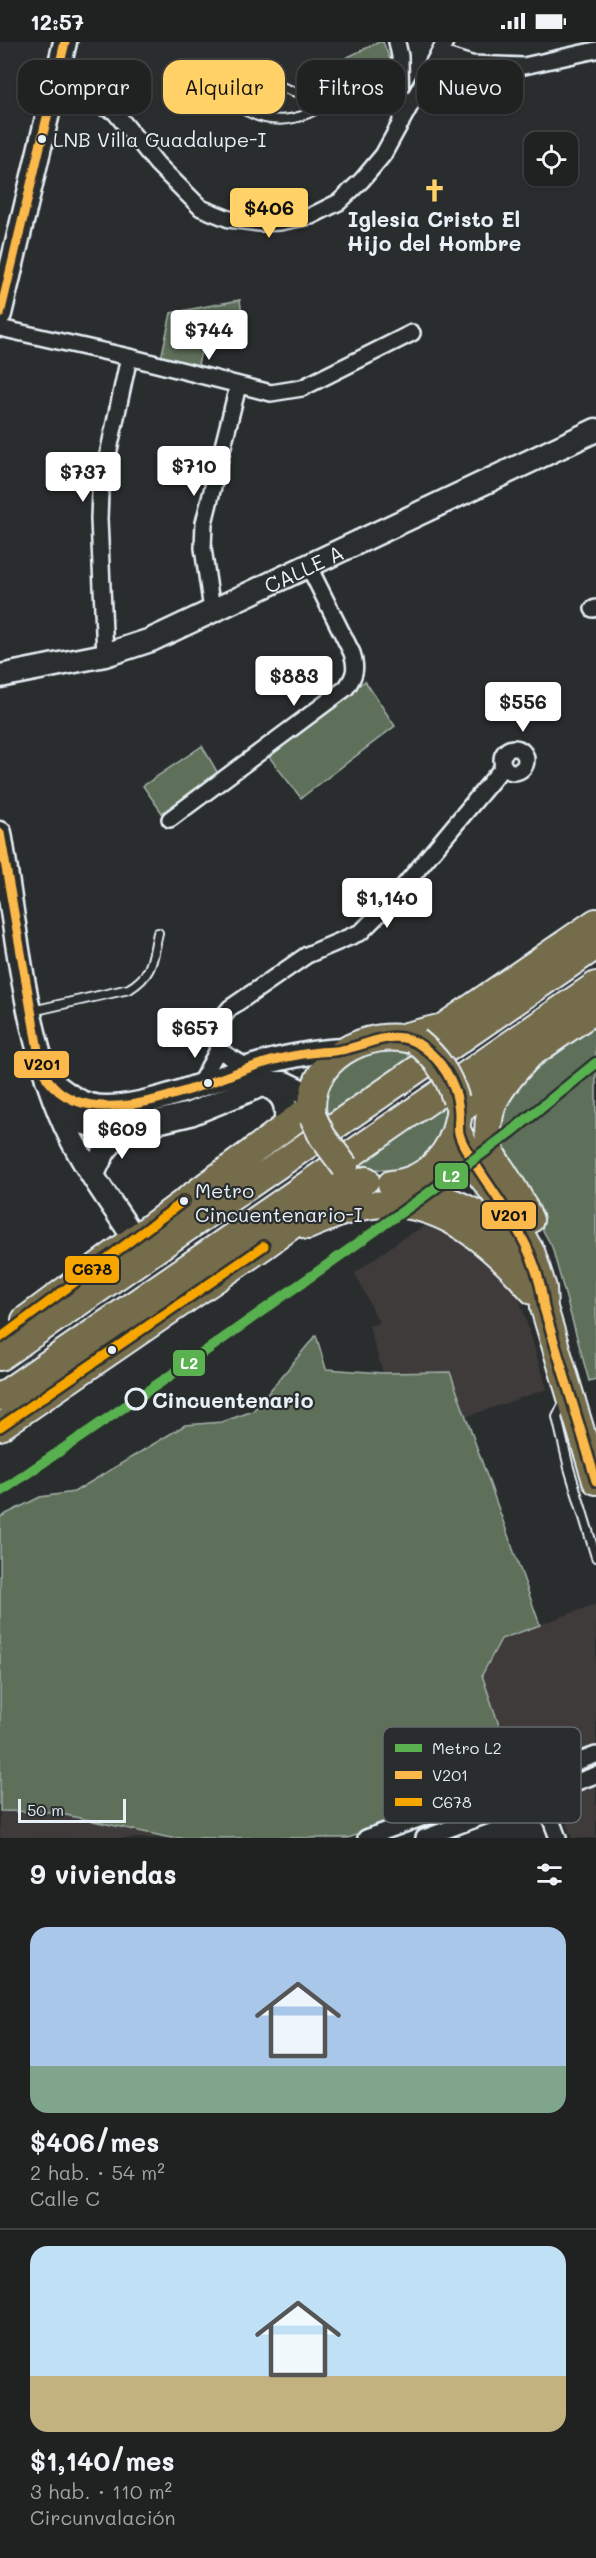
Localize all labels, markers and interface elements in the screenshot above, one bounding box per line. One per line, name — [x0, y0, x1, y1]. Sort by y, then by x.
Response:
text: 12:57 — [30, 7, 84, 36]
chip: Comprar — [18, 60, 151, 114]
chip: Alquilar — [163, 60, 285, 114]
chip: Filtros — [297, 60, 405, 114]
chip: Nuevo — [417, 60, 523, 114]
place label: LNB Villa Guadalupe-I — [53, 126, 266, 152]
map controls — [524, 132, 578, 186]
button: locate — [524, 132, 578, 186]
marker: LNB Villa Guadalupe-I — [36, 133, 48, 145]
church icon: Iglesia Cristo El Hijo del Hombre — [421, 177, 447, 203]
pin: $406 — [233, 188, 305, 239]
text: $406 — [244, 194, 294, 220]
place label: Iglesia Cristo El Hijo del Hombre — [347, 205, 521, 256]
pin: $744 — [173, 310, 245, 361]
text: $744 — [185, 316, 233, 342]
pin: $710 — [158, 446, 230, 497]
pin: $737 — [47, 452, 119, 503]
text: $710 — [171, 452, 217, 478]
text: $737 — [60, 458, 106, 484]
street label: CALLE A — [259, 538, 348, 598]
pin: $883 — [258, 656, 330, 707]
text: $883 — [269, 662, 319, 688]
pin: $556 — [487, 682, 559, 733]
text: $556 — [499, 688, 547, 714]
pin: $1,140 — [338, 878, 436, 929]
text: $1,140 — [356, 884, 418, 910]
pin: $657 — [159, 1008, 231, 1059]
text: $657 — [171, 1014, 219, 1040]
line badge: V201 — [13, 1050, 70, 1079]
text: V201 — [24, 1053, 60, 1074]
unlabelled marker — [202, 1077, 214, 1089]
pin: $609 — [86, 1109, 158, 1160]
text: $609 — [97, 1115, 147, 1141]
line badge: L2 — [434, 1162, 469, 1190]
text: L2 — [442, 1165, 460, 1186]
place label: Metro Cincuentenario-I — [195, 1177, 363, 1227]
marker: Metro Cincuentenario-I — [178, 1195, 190, 1207]
line badge: V201 — [481, 1201, 537, 1230]
text: V201 — [491, 1204, 527, 1225]
line badge: C678 — [64, 1255, 120, 1284]
text: C678 — [72, 1258, 112, 1279]
unlabelled marker — [106, 1344, 118, 1356]
line badge: L2 — [172, 1349, 206, 1377]
text: L2 — [180, 1352, 198, 1373]
place label: Cincuentenario — [152, 1386, 314, 1413]
marker: Cincuentenario — [125, 1388, 147, 1410]
legend — [383, 1727, 581, 1823]
text: Metro L2 — [432, 1737, 502, 1758]
text: V201 — [432, 1764, 468, 1785]
text: C678 — [432, 1791, 472, 1812]
scale bar — [18, 1796, 126, 1824]
text: 50 m — [27, 1799, 64, 1820]
text: 9 viviendas — [30, 1857, 177, 1891]
icon: filters — [533, 1858, 566, 1891]
icon: home — [244, 1966, 352, 2074]
text: $406/mes — [30, 2125, 159, 2159]
text: 2 hab. · 54 m² — [30, 2159, 165, 2185]
text: Calle C — [30, 2185, 100, 2211]
icon: home — [244, 2285, 352, 2393]
text: $1,140/mes — [30, 2444, 175, 2478]
text: 3 hab. · 110 m² — [30, 2478, 172, 2504]
text: Circunvalación — [30, 2504, 176, 2530]

